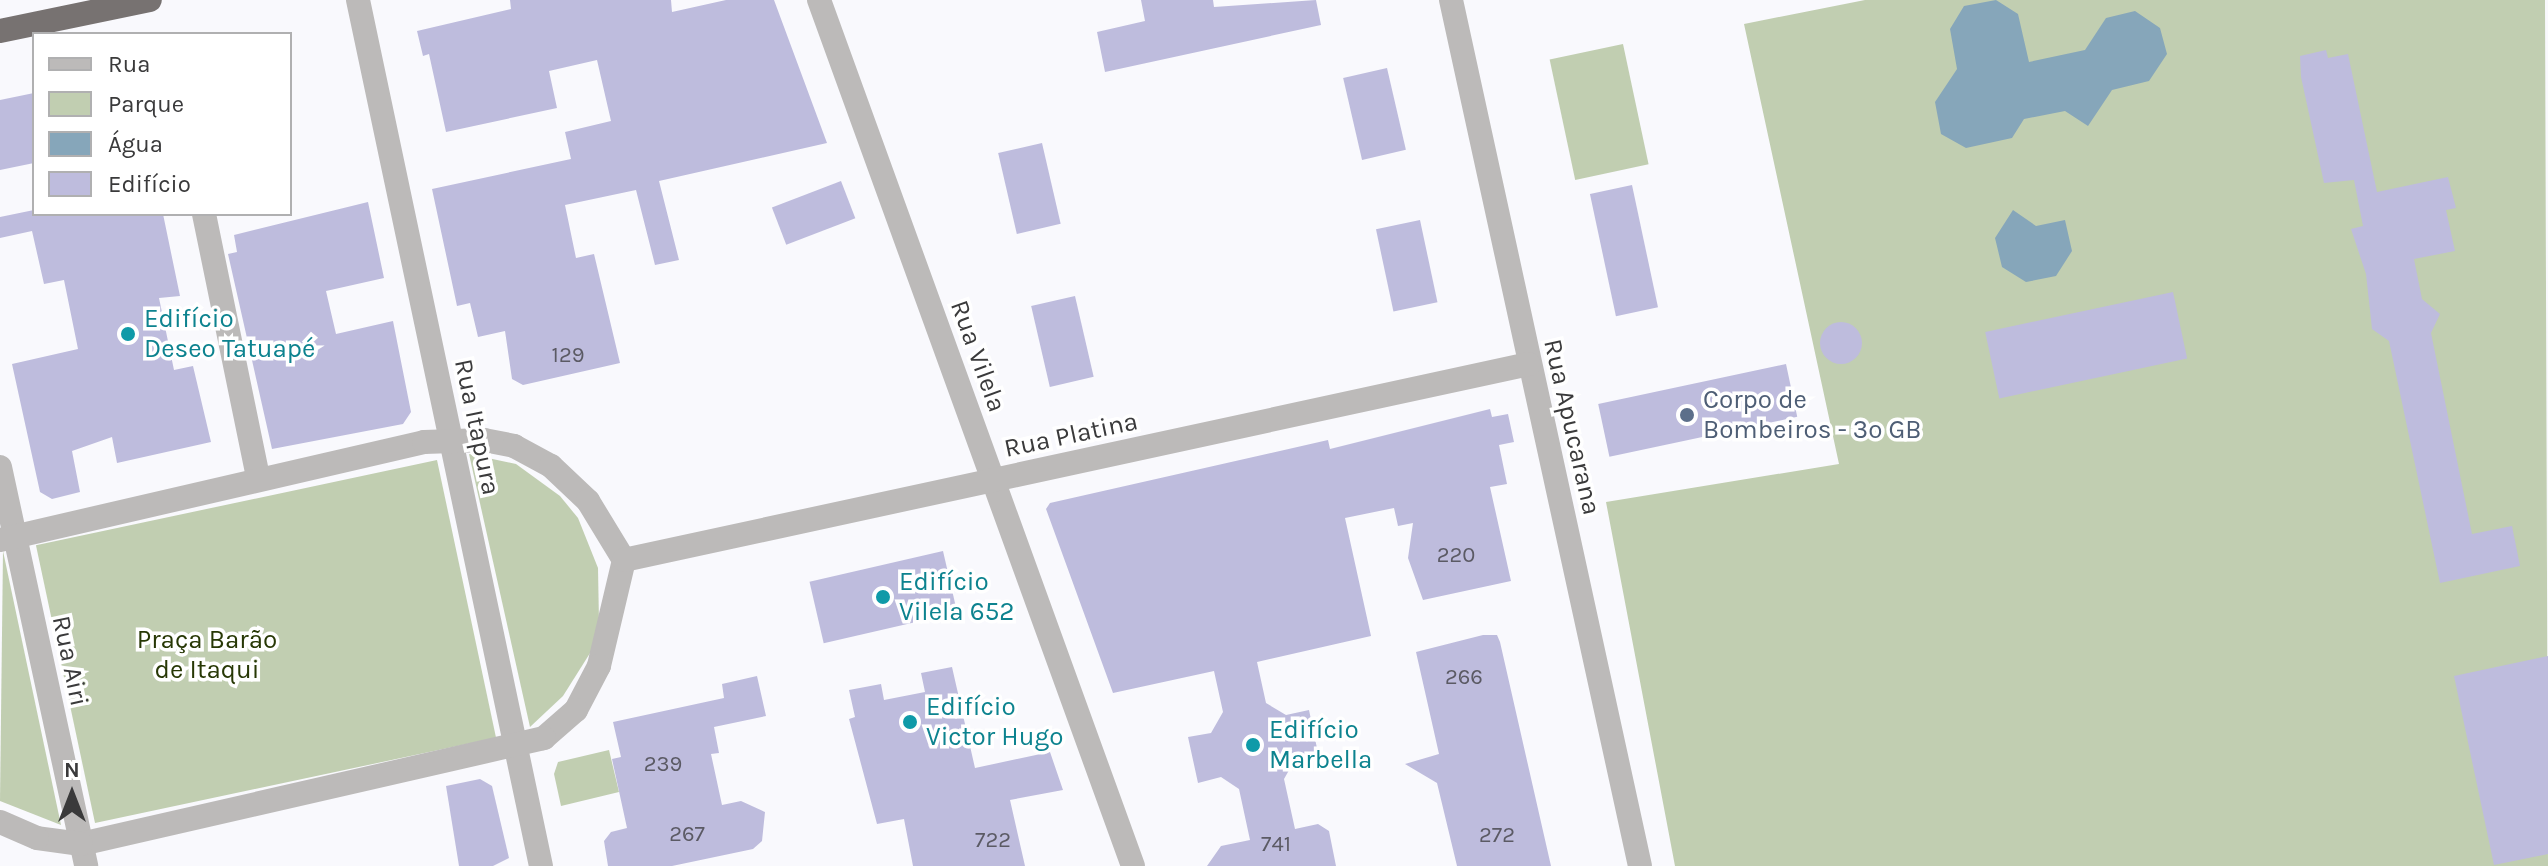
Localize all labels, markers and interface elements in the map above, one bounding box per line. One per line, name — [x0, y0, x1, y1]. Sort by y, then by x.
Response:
legend — [32, 32, 292, 216]
text: Rua — [108, 50, 150, 78]
text: Parque — [108, 90, 184, 118]
text: Água — [108, 130, 163, 158]
text: Edifício — [108, 170, 191, 198]
street label: Rua Vilela — [943, 296, 1013, 416]
place label: Edifício Deseo Tatuapé — [144, 303, 315, 364]
marker: Edifício Deseo Tatuapé — [119, 325, 137, 343]
street label: Rua Apucarana — [1537, 336, 1607, 518]
house number: 129 — [552, 343, 584, 369]
street label: Rua Itapura — [447, 356, 507, 498]
place label: Corpo de Bombeiros - 3º GB — [1703, 384, 1922, 446]
street label: Rua Platina — [1001, 406, 1141, 464]
marker: Corpo de Bombeiros - 3º GB — [1678, 406, 1696, 424]
house number: 220 — [1437, 543, 1475, 569]
place label: Edifício Vilela 652 — [899, 566, 1014, 628]
marker: Edifício Vilela 652 — [874, 588, 892, 606]
street label: Rua Airi — [45, 613, 95, 709]
park label: Praça Barão de Itaqui — [137, 624, 277, 686]
house number: 266 — [1445, 665, 1483, 691]
place label: Edifício Victor Hugo — [926, 691, 1063, 752]
marker: Edifício Victor Hugo — [901, 713, 919, 731]
place label: Edifício Marbella — [1269, 714, 1372, 776]
marker: Edifício Marbella — [1244, 736, 1262, 754]
house number: 239 — [644, 752, 682, 778]
north arrow — [32, 754, 112, 834]
text: N — [64, 757, 80, 783]
house number: 267 — [669, 822, 705, 848]
house number: 272 — [1479, 823, 1515, 849]
house number: 722 — [975, 828, 1011, 854]
house number: 741 — [1261, 832, 1291, 858]

